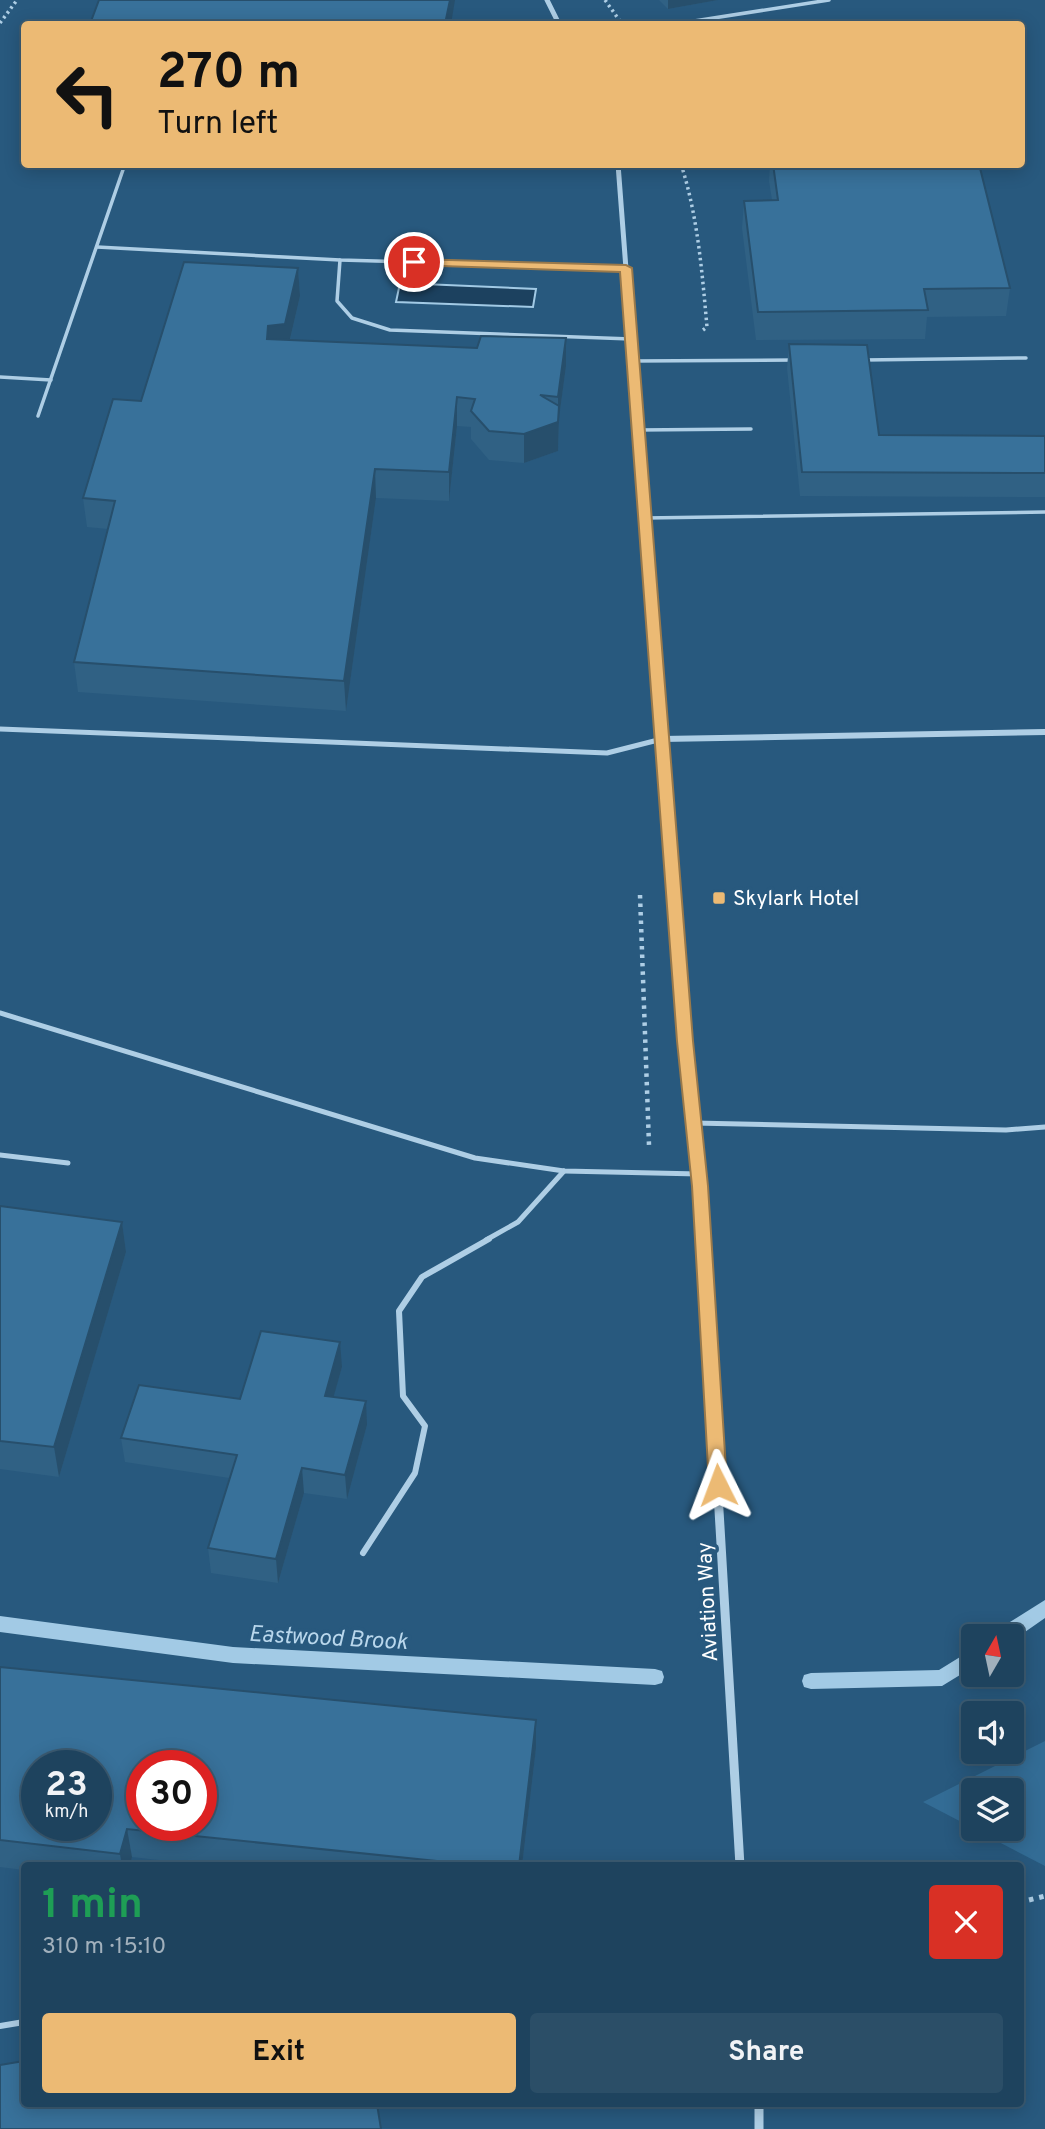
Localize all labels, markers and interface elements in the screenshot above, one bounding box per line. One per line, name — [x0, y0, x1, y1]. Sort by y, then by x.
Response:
text: 270 m — [157, 44, 300, 106]
icon: left — [42, 49, 133, 140]
text: Turn left — [157, 105, 278, 145]
pin — [384, 232, 444, 292]
icon: arrive — [395, 243, 433, 281]
place label: Skylark Hotel — [733, 886, 859, 913]
marker: Skylark Hotel — [711, 890, 727, 906]
position arrow — [681, 1448, 755, 1522]
street label: Aviation Way — [692, 1541, 725, 1663]
water label: Eastwood Brook — [248, 1621, 408, 1658]
north arrow — [961, 1624, 1024, 1687]
map controls — [961, 1624, 1024, 1841]
button: sound — [961, 1701, 1024, 1764]
speed limit sign: 30 — [126, 1750, 217, 1841]
text: 23 — [45, 1764, 88, 1808]
button: layers — [961, 1778, 1024, 1841]
text: km/h — [45, 1801, 88, 1824]
text: 1 min — [42, 1880, 143, 1933]
button: close — [929, 1885, 1003, 1959]
text: 310 m · 15:10 — [42, 1933, 166, 1962]
button: Exit — [42, 2013, 516, 2093]
button: Share — [530, 2013, 1003, 2093]

